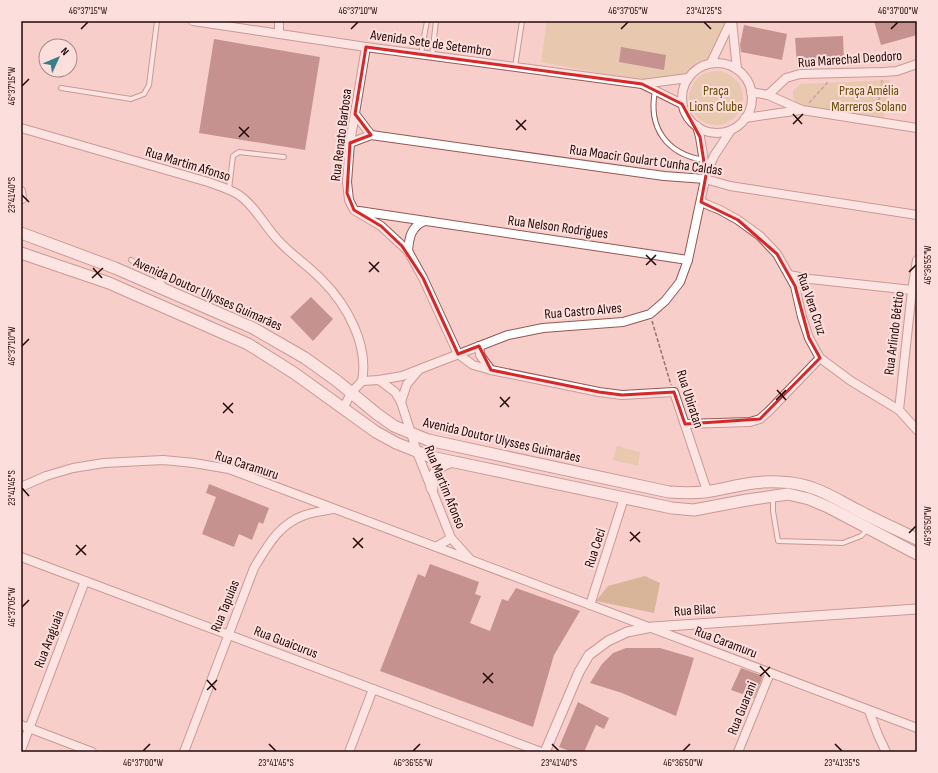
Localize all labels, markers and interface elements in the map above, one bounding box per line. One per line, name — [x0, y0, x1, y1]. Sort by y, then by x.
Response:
text: 46°37'15"W — [69, 5, 108, 17]
text: 46°37'10"W — [339, 5, 378, 17]
text: 46°37'05"W — [608, 5, 648, 17]
text: 23°41'25"S — [686, 5, 722, 17]
text: 46°37'00"W — [878, 5, 918, 17]
street label: Avenida Sete de Setembro — [368, 26, 493, 60]
north arrow — [38, 38, 78, 78]
text: N — [58, 45, 72, 58]
street label: Rua Marechal Deodoro — [797, 47, 903, 71]
text: 46°37'15"W — [6, 66, 18, 105]
park label: Praça Lions Clube — [689, 82, 743, 115]
park label: Praça Amélia Marreros Solano — [831, 82, 907, 115]
street label: Rua Renato Barbosa — [327, 88, 355, 182]
street label: Rua Moacir Goulart Cunha Caldas — [568, 141, 724, 179]
street label: Rua Martim Afonso — [143, 143, 233, 185]
text: 23°41'40"S — [6, 177, 18, 213]
street label: Rua Nelson Rodrigues — [507, 212, 609, 242]
text: 46°36'55"W — [922, 245, 934, 285]
street label: Avenida Doutor Ulysses Guimarães — [130, 253, 285, 335]
street label: Rua Vera Cruz — [793, 271, 831, 337]
street label: Rua Arlindo Béttio — [880, 290, 908, 376]
street label: Rua Castro Alves — [544, 299, 622, 323]
text: 46°37'10"W — [6, 326, 18, 365]
street label: Rua Ubiratan — [673, 368, 707, 430]
street label: Avenida Doutor Ulysses Guimarães — [421, 413, 582, 466]
street label: Rua Martim Afonso — [421, 443, 469, 531]
street label: Rua Caramuru — [213, 447, 281, 483]
text: 23°41'45"S — [6, 470, 18, 506]
text: 46°36'50"W — [922, 506, 934, 546]
street label: Rua Ceci — [581, 526, 609, 570]
street label: Rua Tapuias — [207, 577, 243, 635]
text: 46°37'05"W — [6, 587, 18, 627]
street label: Rua Bilac — [673, 600, 717, 620]
street label: Rua Araguaia — [30, 608, 68, 670]
street label: Rua Guaicurus — [252, 622, 320, 662]
street label: Rua Caramuru — [692, 622, 760, 662]
street label: Rua Guarani — [724, 679, 760, 737]
text: 46°37'00"W — [123, 757, 163, 769]
text: 23°41'45"S — [258, 757, 294, 769]
text: 46°36'55"W — [393, 757, 433, 769]
text: 23°41'40"S — [541, 757, 577, 769]
text: 46°36'50"W — [663, 757, 703, 769]
text: 23°41'35"S — [824, 757, 860, 769]

